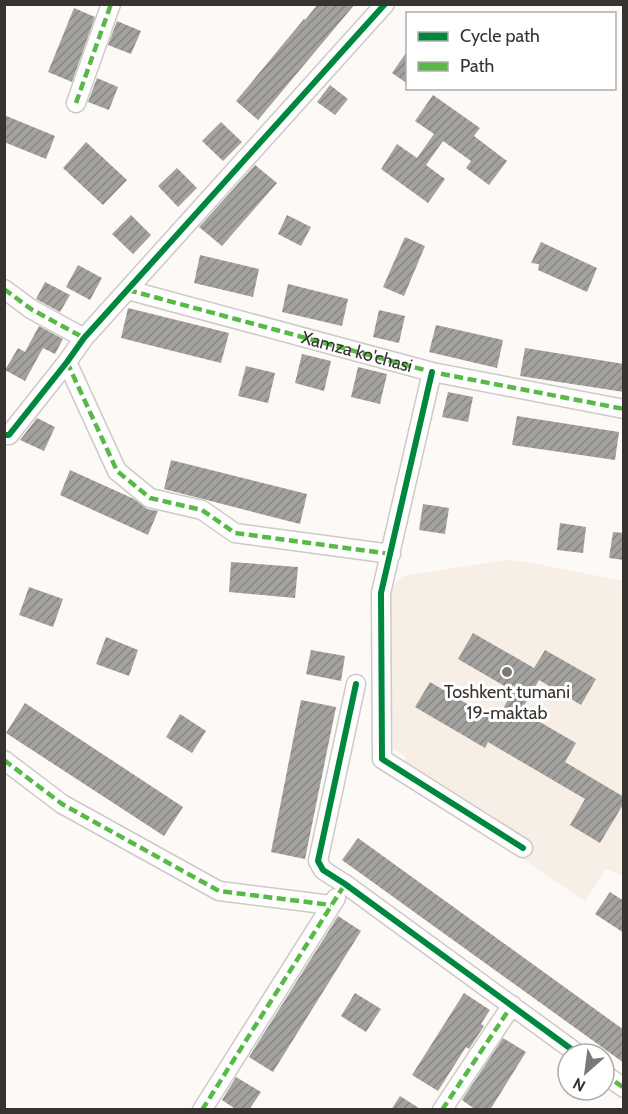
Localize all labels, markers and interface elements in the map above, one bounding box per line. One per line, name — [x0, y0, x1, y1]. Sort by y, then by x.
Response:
legend — [406, 12, 616, 90]
text: Cycle path — [460, 25, 540, 47]
text: Path — [460, 55, 494, 77]
street label: Xamza ko'chasi — [299, 326, 415, 377]
marker: Toshkent tumani 19-maktab — [500, 665, 514, 679]
place label: Toshkent tumani 19-maktab — [444, 681, 570, 724]
north arrow — [556, 1042, 616, 1102]
text: N — [570, 1074, 589, 1096]

